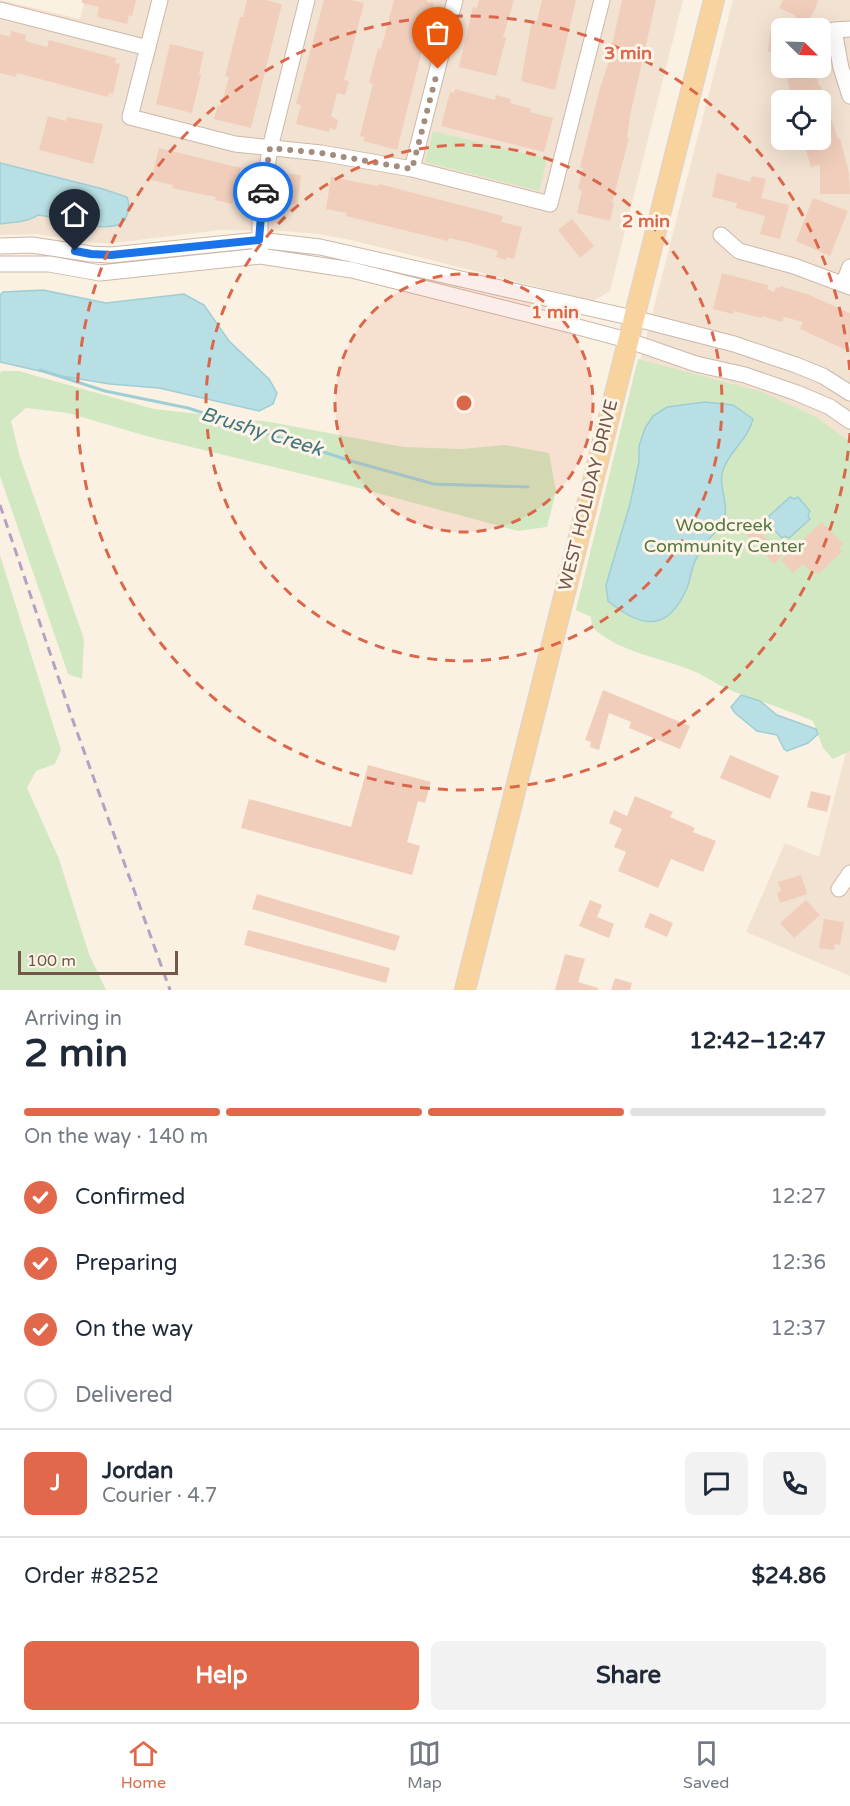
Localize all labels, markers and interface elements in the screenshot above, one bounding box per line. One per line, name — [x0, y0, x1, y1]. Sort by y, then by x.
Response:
pin — [412, 7, 463, 69]
icon: bag — [421, 16, 454, 49]
north arrow — [771, 18, 831, 78]
map controls — [771, 18, 831, 150]
text: 3 min — [604, 42, 652, 64]
button: locate — [771, 90, 831, 150]
courier — [233, 162, 293, 222]
icon: car — [247, 176, 280, 209]
pin — [49, 189, 100, 251]
icon: home — [58, 198, 91, 231]
text: 2 min — [622, 210, 670, 232]
text: 1 min — [531, 301, 579, 323]
centre of rings — [454, 393, 474, 413]
street label: WEST HOLIDAY DRIVE — [554, 397, 622, 593]
water label: Brushy Creek — [198, 402, 327, 462]
park label: Woodcreek Community Center — [644, 514, 804, 557]
scale bar — [18, 948, 178, 976]
text: 100 m — [27, 951, 76, 971]
text: Arriving in — [24, 1007, 122, 1031]
text: 12:42–12:47 — [689, 1028, 826, 1054]
text: 2 min — [24, 1030, 128, 1077]
text: On the way · 140 m — [24, 1125, 208, 1149]
icon: check — [24, 1181, 57, 1214]
text: Confirmed — [75, 1184, 185, 1210]
text: 12:27 — [771, 1185, 826, 1209]
icon: check — [24, 1247, 57, 1280]
text: Preparing — [75, 1250, 178, 1276]
text: 12:36 — [771, 1251, 826, 1275]
icon: check — [24, 1313, 57, 1346]
text: On the way — [75, 1316, 193, 1342]
text: 12:37 — [771, 1317, 826, 1341]
text: Delivered — [75, 1382, 173, 1408]
button: chat — [685, 1452, 748, 1515]
button: phone — [763, 1452, 826, 1515]
text: Jordan — [102, 1458, 173, 1484]
text: J — [50, 1470, 61, 1496]
text: Courier · 4.7 — [102, 1484, 217, 1508]
text: Order #8252 — [24, 1563, 159, 1589]
text: $24.86 — [752, 1563, 826, 1589]
button: Help — [24, 1641, 419, 1710]
button: Share — [431, 1641, 826, 1710]
tab: Home — [121, 1737, 166, 1793]
tab: Map — [407, 1737, 442, 1793]
tab: Saved — [683, 1737, 729, 1793]

